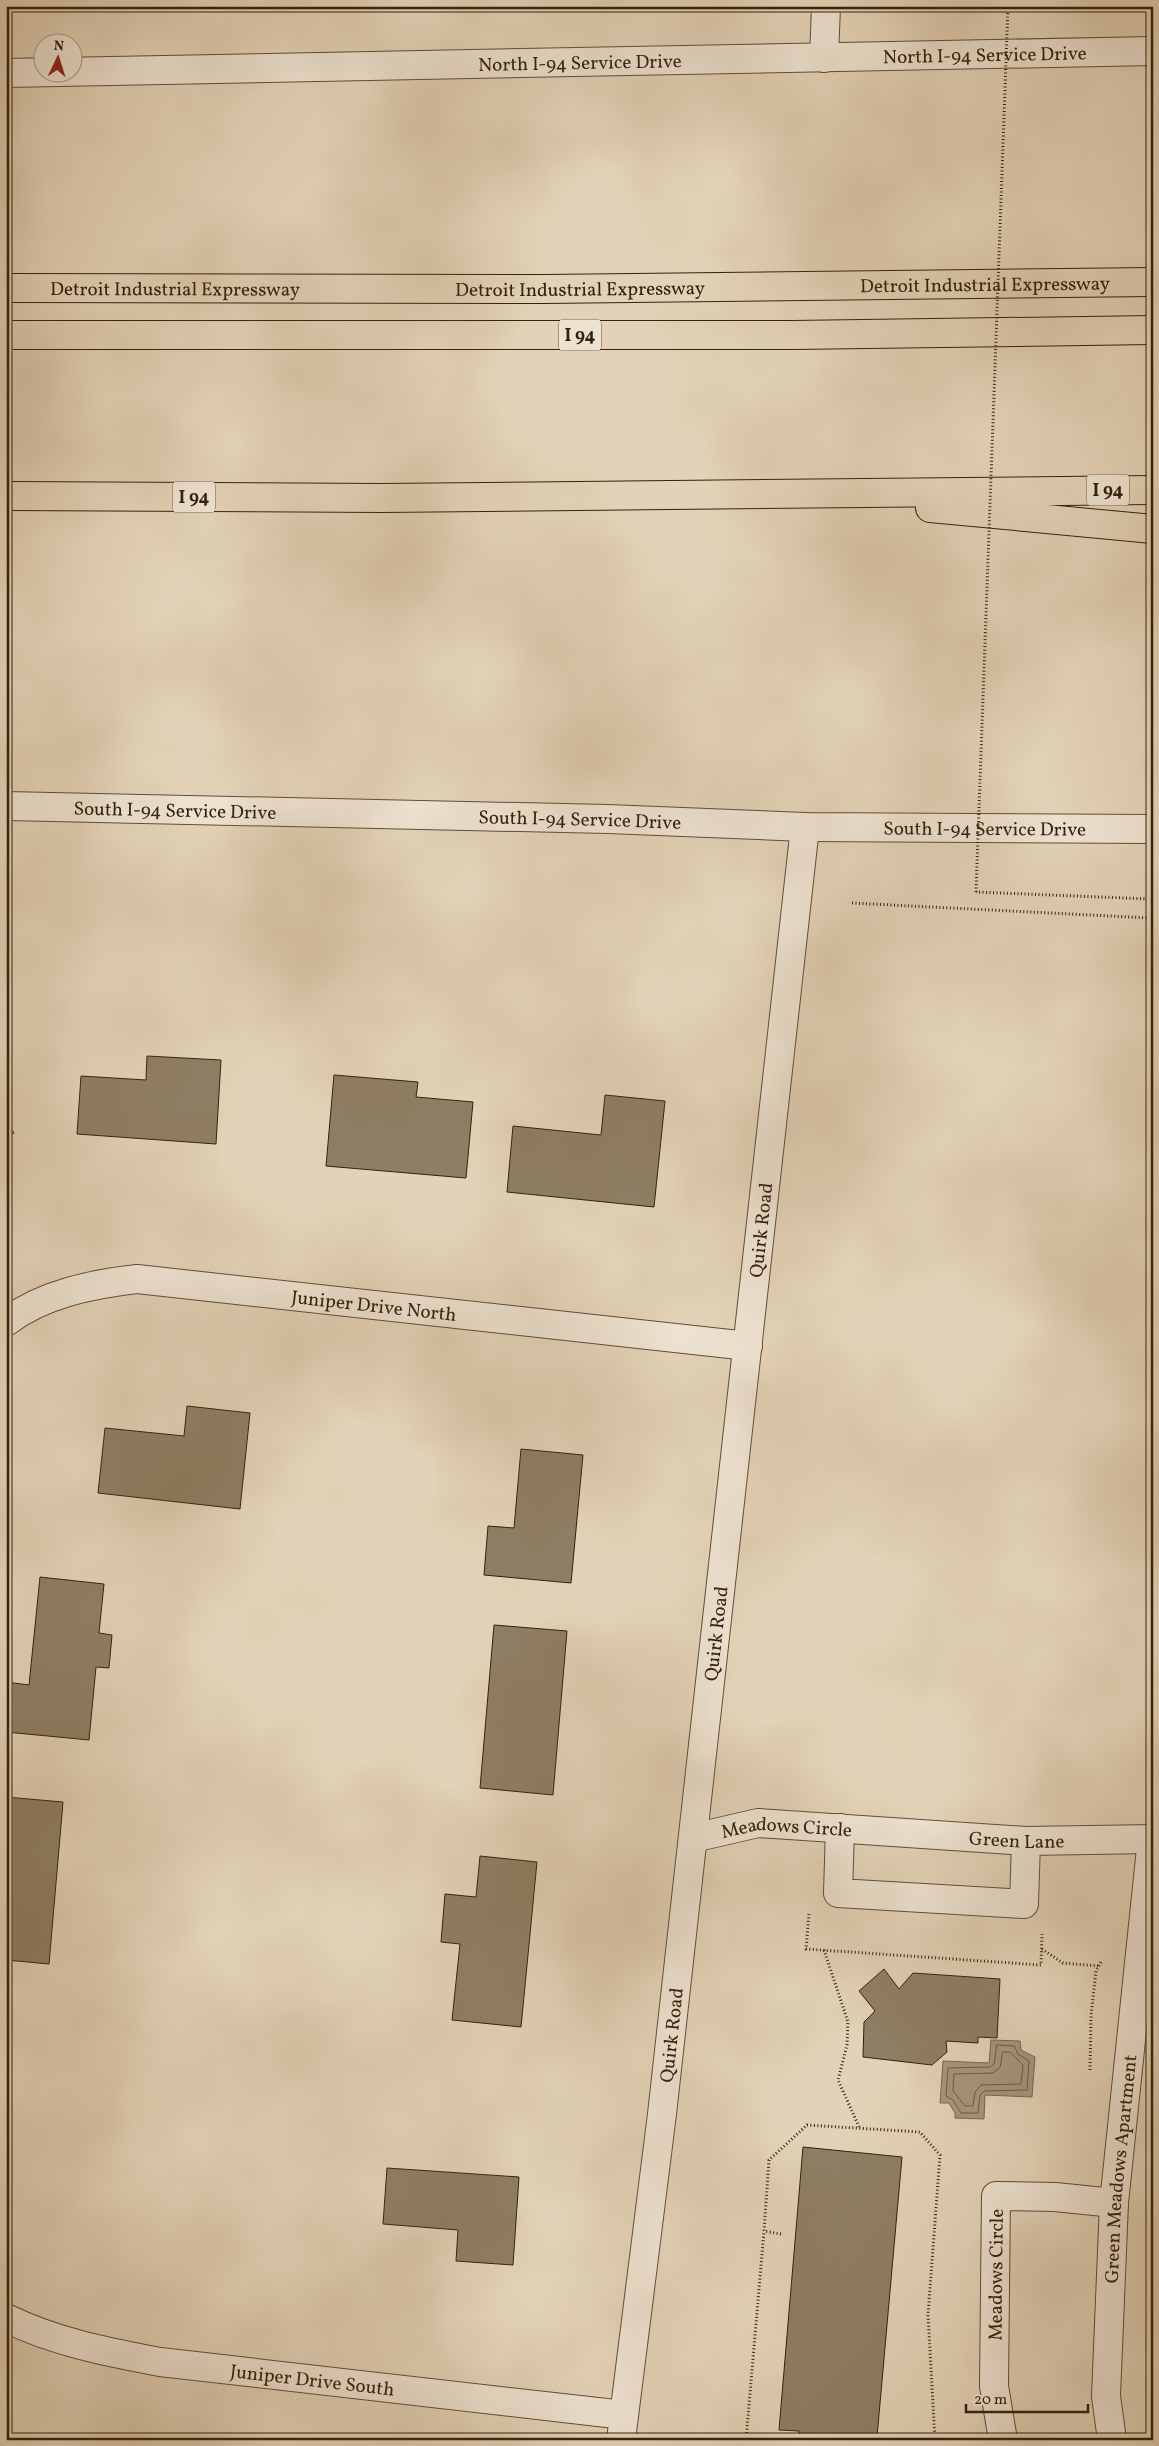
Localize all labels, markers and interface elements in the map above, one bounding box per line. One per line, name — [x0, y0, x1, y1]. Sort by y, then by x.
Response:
north arrow — [32, 32, 82, 82]
text: N — [53, 37, 65, 56]
street label: North I-94 Service Drive — [883, 41, 1087, 71]
street label: North I-94 Service Drive — [478, 49, 682, 79]
street label: Detroit Industrial Expressway — [860, 271, 1110, 300]
street label: Detroit Industrial Expressway — [455, 276, 705, 304]
street label: Detroit Industrial Expressway — [50, 277, 300, 304]
road number: I 94 — [559, 320, 601, 350]
road number: I 94 — [1087, 474, 1129, 506]
road number: I 94 — [173, 482, 215, 512]
street label: South I-94 Service Drive — [73, 796, 277, 827]
street label: South I-94 Service Drive — [478, 805, 682, 837]
street label: South I-94 Service Drive — [883, 816, 1086, 844]
street label: Quirk Road — [744, 1181, 780, 1279]
street label: Juniper Drive North — [290, 1285, 458, 1329]
street label: Quirk Road — [699, 1585, 736, 1683]
street label: Meadows Circle — [719, 1812, 853, 1846]
street label: Green Lane — [968, 1826, 1065, 1856]
street label: Quirk Road — [655, 1986, 691, 2084]
street label: Green Meadows Apartment — [1100, 2053, 1144, 2284]
street label: Meadows Circle — [983, 2209, 1011, 2341]
street label: Juniper Drive South — [229, 2359, 396, 2404]
scale bar — [966, 2381, 1089, 2413]
text: 20 m — [974, 2390, 1007, 2411]

